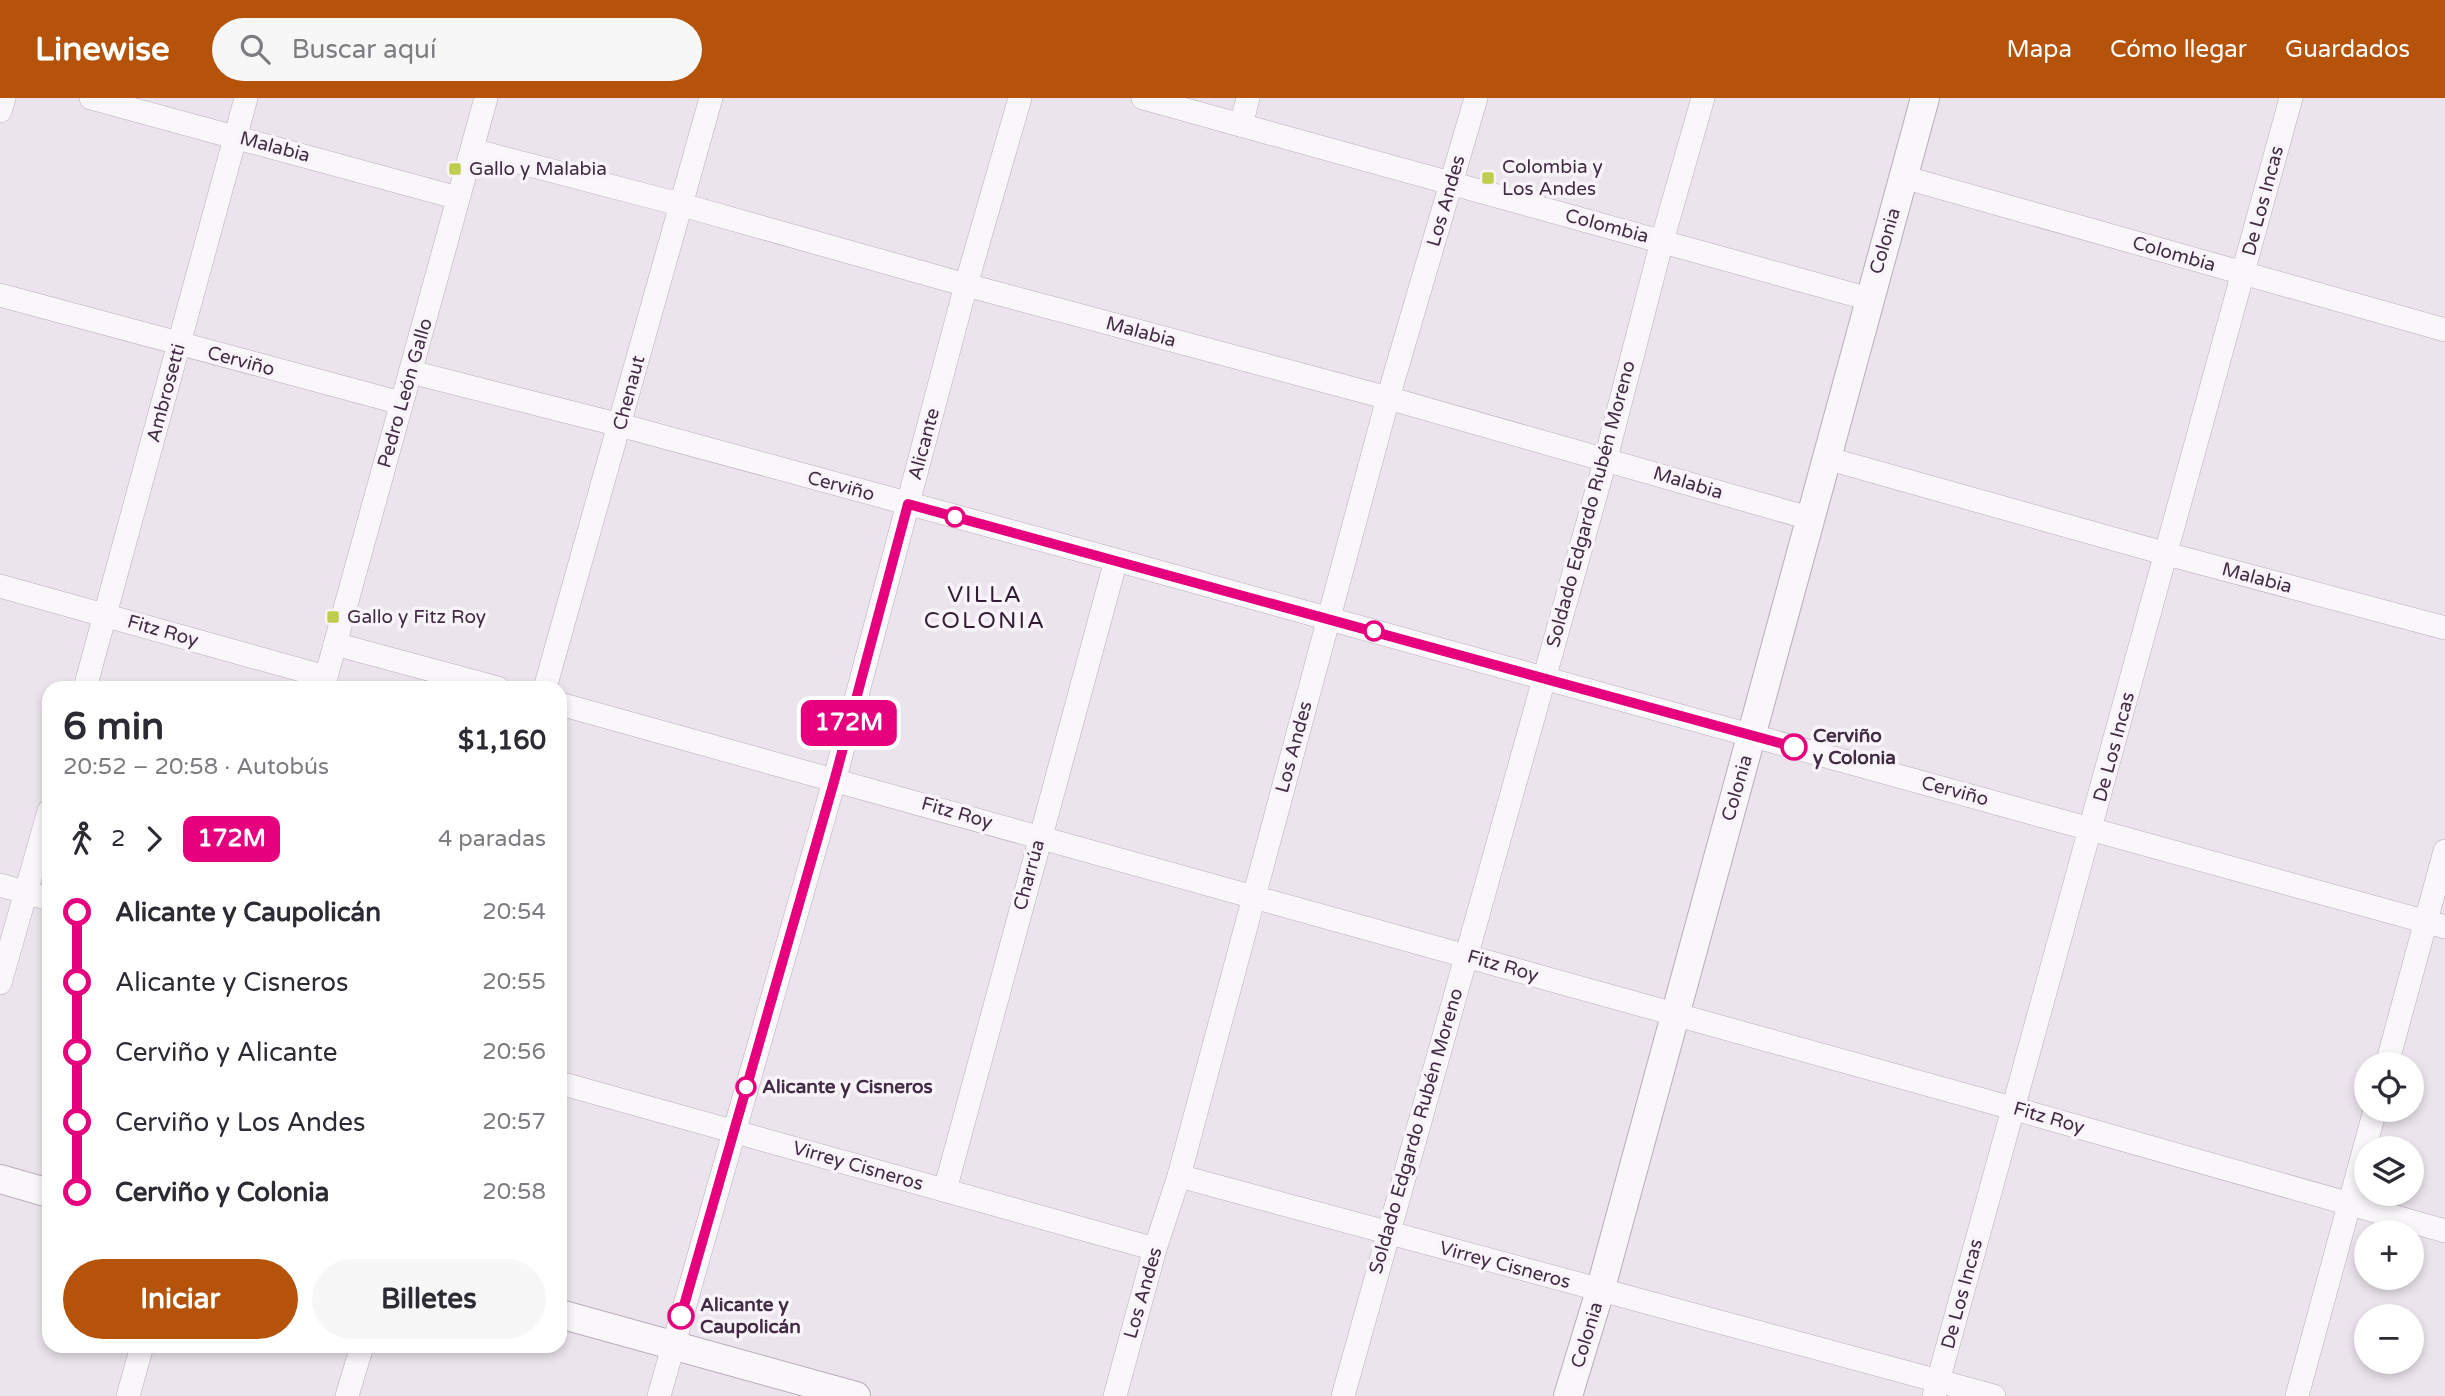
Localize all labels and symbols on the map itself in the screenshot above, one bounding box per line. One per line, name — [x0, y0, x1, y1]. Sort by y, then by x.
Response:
street label: Malabia — [237, 127, 313, 167]
street label: De Los Incas — [2238, 144, 2288, 258]
street label: Los Andes — [1422, 153, 1470, 249]
place label: Colombia y Los Andes — [1502, 156, 1603, 200]
place label: Gallo y Malabia — [469, 158, 607, 180]
marker: Gallo y Malabia — [447, 161, 463, 177]
marker: Colombia y Los Andes — [1480, 170, 1496, 186]
street label: Colombia — [1563, 204, 1651, 248]
street label: Colonia — [1865, 205, 1905, 277]
street label: Colombia — [2130, 232, 2218, 276]
street label: Malabia — [1103, 312, 1179, 352]
street label: Pedro León Gallo — [373, 316, 437, 470]
street label: Ambrosetti — [142, 341, 190, 445]
street label: Cerviño — [205, 341, 277, 381]
street label: Chenaut — [608, 353, 650, 433]
street label: Soldado Edgardo Rubén Moreno — [1542, 358, 1640, 650]
street label: Alicante — [904, 406, 944, 482]
street label: Malabia — [1650, 462, 1726, 504]
street label: Cerviño — [805, 466, 877, 506]
unlabelled marker — [945, 507, 965, 527]
street label: Malabia — [2219, 558, 2295, 598]
district label: VILLA COLONIA — [924, 581, 1046, 635]
place label: Gallo y Fitz Roy — [347, 606, 486, 628]
marker: Gallo y Fitz Roy — [325, 609, 341, 625]
street label: Fitz Roy — [125, 610, 201, 652]
unlabelled marker — [1364, 621, 1384, 641]
street label: De Los Incas — [2089, 690, 2139, 804]
street label: Los Andes — [1271, 699, 1317, 795]
line badge: 172M — [800, 700, 898, 746]
place label: Cerviño y Colonia — [1813, 725, 1896, 770]
marker: Cerviño y Colonia — [1781, 734, 1807, 760]
street label: Colonia — [1717, 752, 1757, 824]
street label: Cerviño — [1919, 771, 1991, 811]
street label: Fitz Roy — [919, 792, 995, 834]
street label: Charrúa — [1009, 837, 1049, 913]
street label: Fitz Roy — [1465, 945, 1541, 987]
street label: Soldado Edgardo Rubén Moreno — [1365, 986, 1467, 1276]
place label: Alicante y Cisneros — [762, 1076, 933, 1099]
marker: Alicante y Cisneros — [736, 1077, 756, 1097]
street label: Fitz Roy — [2011, 1097, 2087, 1139]
street label: Virrey Cisneros — [790, 1137, 926, 1195]
street label: Virrey Cisneros — [1437, 1237, 1573, 1293]
street label: De Los Incas — [1937, 1237, 1987, 1351]
street label: Los Andes — [1119, 1245, 1167, 1341]
place label: Alicante y Caupolicán — [700, 1294, 801, 1339]
street label: Colonia — [1567, 1299, 1607, 1371]
marker: Alicante y Caupolicán — [668, 1303, 694, 1329]

